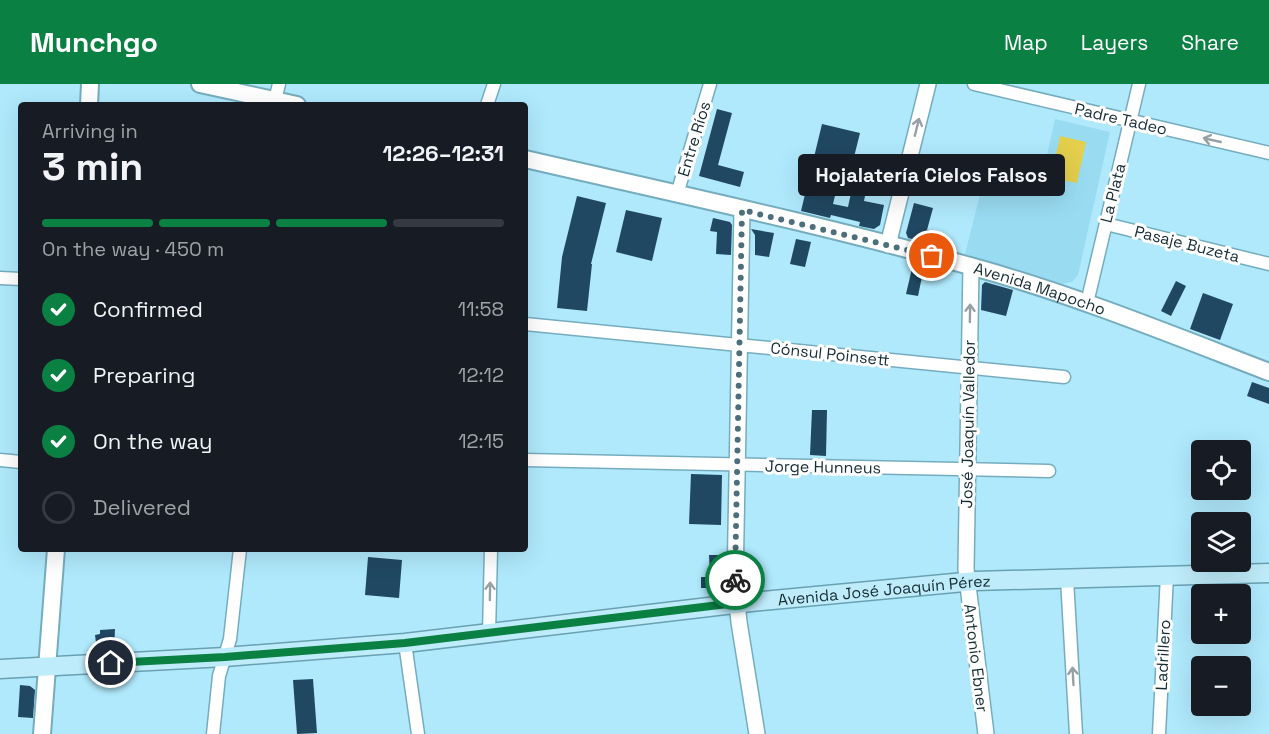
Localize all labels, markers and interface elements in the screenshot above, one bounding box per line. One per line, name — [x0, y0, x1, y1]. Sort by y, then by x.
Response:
text: Munchgo — [30, 24, 158, 60]
text: Map — [1004, 29, 1048, 56]
text: Layers — [1081, 29, 1148, 56]
text: Share — [1181, 29, 1239, 56]
street label: Padre Tadeo — [1073, 98, 1169, 140]
street label: Entre Ríos — [673, 99, 715, 179]
one-way arrow — [912, 117, 924, 136]
text: Arriving in — [42, 118, 138, 144]
one-way arrow — [1203, 133, 1222, 145]
text: 12:26–12:31 — [382, 139, 504, 167]
text: 3 min — [42, 142, 143, 191]
callout: Hojalatería Cielos Falsos — [798, 154, 1066, 196]
street label: La Plata — [1095, 161, 1131, 225]
text: Hojalatería Cielos Falsos — [815, 162, 1048, 188]
street label: Pasaje Buzeta — [1132, 221, 1242, 267]
pin — [906, 230, 957, 281]
text: On the way · 450 m — [42, 236, 224, 262]
icon: bag — [915, 239, 948, 272]
street label: Avenida Mapocho — [972, 257, 1109, 319]
icon: check — [42, 293, 75, 326]
text: Confirmed — [93, 295, 203, 323]
text: 11:58 — [458, 296, 504, 322]
one-way arrow — [965, 304, 976, 324]
street label: Cónsul Poinsett — [769, 337, 891, 371]
street label: José Joaquín Valledor — [956, 339, 980, 509]
icon: check — [42, 359, 75, 392]
text: Preparing — [93, 361, 195, 389]
text: 12:12 — [458, 362, 504, 388]
icon: check — [42, 425, 75, 458]
text: On the way — [93, 427, 212, 455]
text: 12:15 — [458, 428, 504, 454]
map controls — [1191, 440, 1251, 716]
button: locate — [1191, 440, 1251, 500]
street label: Jorge Hunneus — [765, 455, 881, 479]
text: Delivered — [93, 493, 191, 521]
button: layers — [1191, 512, 1251, 572]
courier — [705, 550, 765, 610]
icon: bike — [719, 564, 752, 597]
street label: Avenida José Joaquín Pérez — [777, 570, 991, 610]
one-way arrow — [484, 582, 496, 602]
button: + — [1191, 584, 1251, 644]
street label: Antonio Ebner — [959, 603, 993, 713]
street label: Ladrillero — [1151, 619, 1175, 691]
pin — [85, 637, 136, 688]
icon: home — [94, 646, 127, 679]
button: − — [1191, 656, 1251, 716]
one-way arrow — [1067, 666, 1078, 686]

